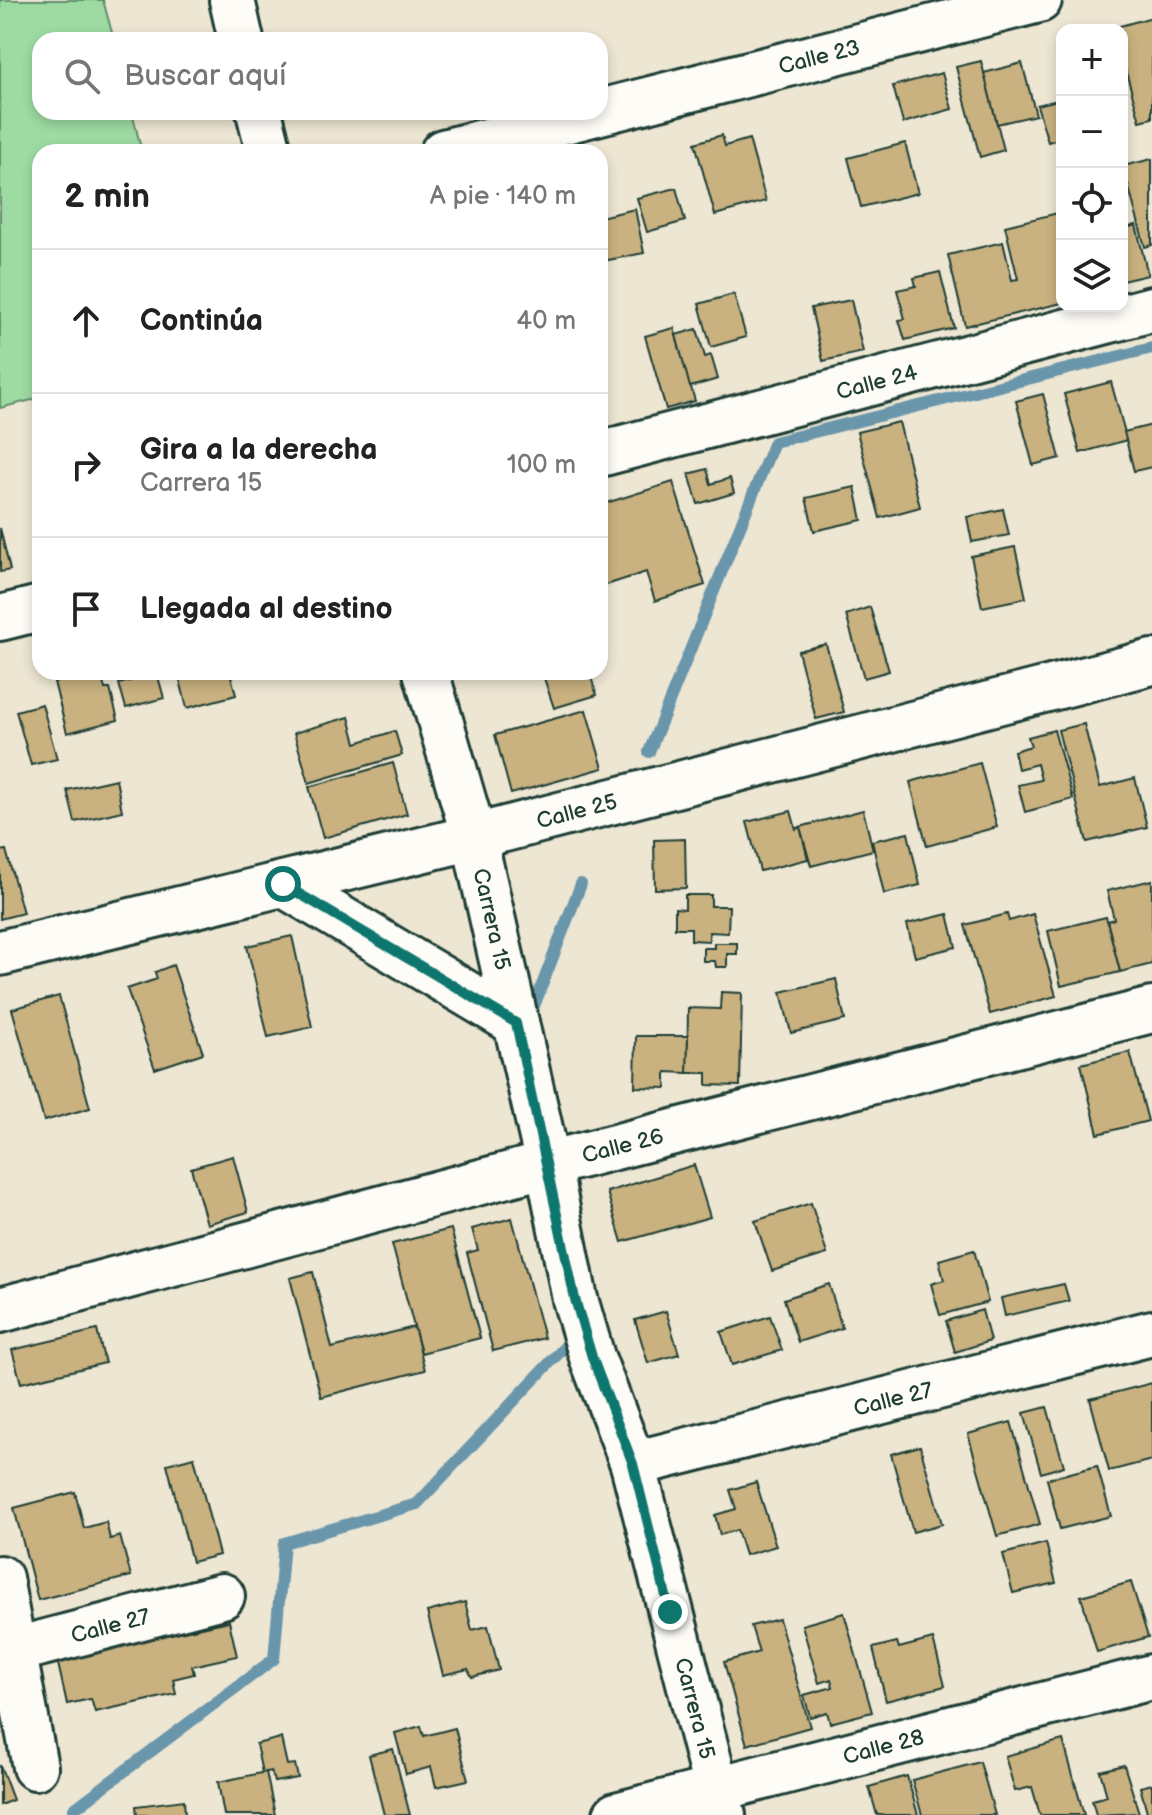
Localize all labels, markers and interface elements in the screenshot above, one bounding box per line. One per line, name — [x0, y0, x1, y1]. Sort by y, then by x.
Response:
map controls — [1056, 24, 1128, 312]
button: + — [1056, 24, 1128, 96]
search box — [32, 32, 608, 120]
street label: Calle 23 — [776, 34, 863, 81]
icon: search — [60, 54, 104, 98]
text: Buscar aquí — [124, 58, 286, 94]
button: − — [1056, 96, 1128, 168]
button: locate — [1056, 168, 1128, 240]
text: 2 min — [64, 176, 150, 217]
text: A pie · 140 m — [430, 181, 576, 212]
button: layers — [1056, 240, 1128, 312]
icon: ahead — [64, 299, 108, 343]
text: Continúa — [140, 303, 263, 339]
text: 40 m — [516, 306, 576, 337]
street label: Calle 24 — [833, 359, 921, 406]
text: Gira a la derecha — [140, 432, 377, 468]
icon: right — [64, 443, 108, 487]
text: 100 m — [507, 450, 576, 481]
text: Carrera 15 — [140, 468, 262, 499]
icon: arrive — [64, 587, 108, 631]
text: Llegada al destino — [140, 591, 393, 627]
street label: Calle 25 — [534, 789, 620, 835]
route start — [265, 866, 301, 902]
street label: Carrera 15 — [467, 866, 516, 973]
street label: Calle 26 — [579, 1123, 667, 1170]
street label: Calle 27 — [851, 1377, 936, 1423]
route end — [652, 1594, 688, 1630]
street label: Calle 27 — [68, 1603, 153, 1650]
street label: Carrera 15 — [668, 1655, 720, 1762]
street label: Calle 28 — [840, 1724, 927, 1771]

